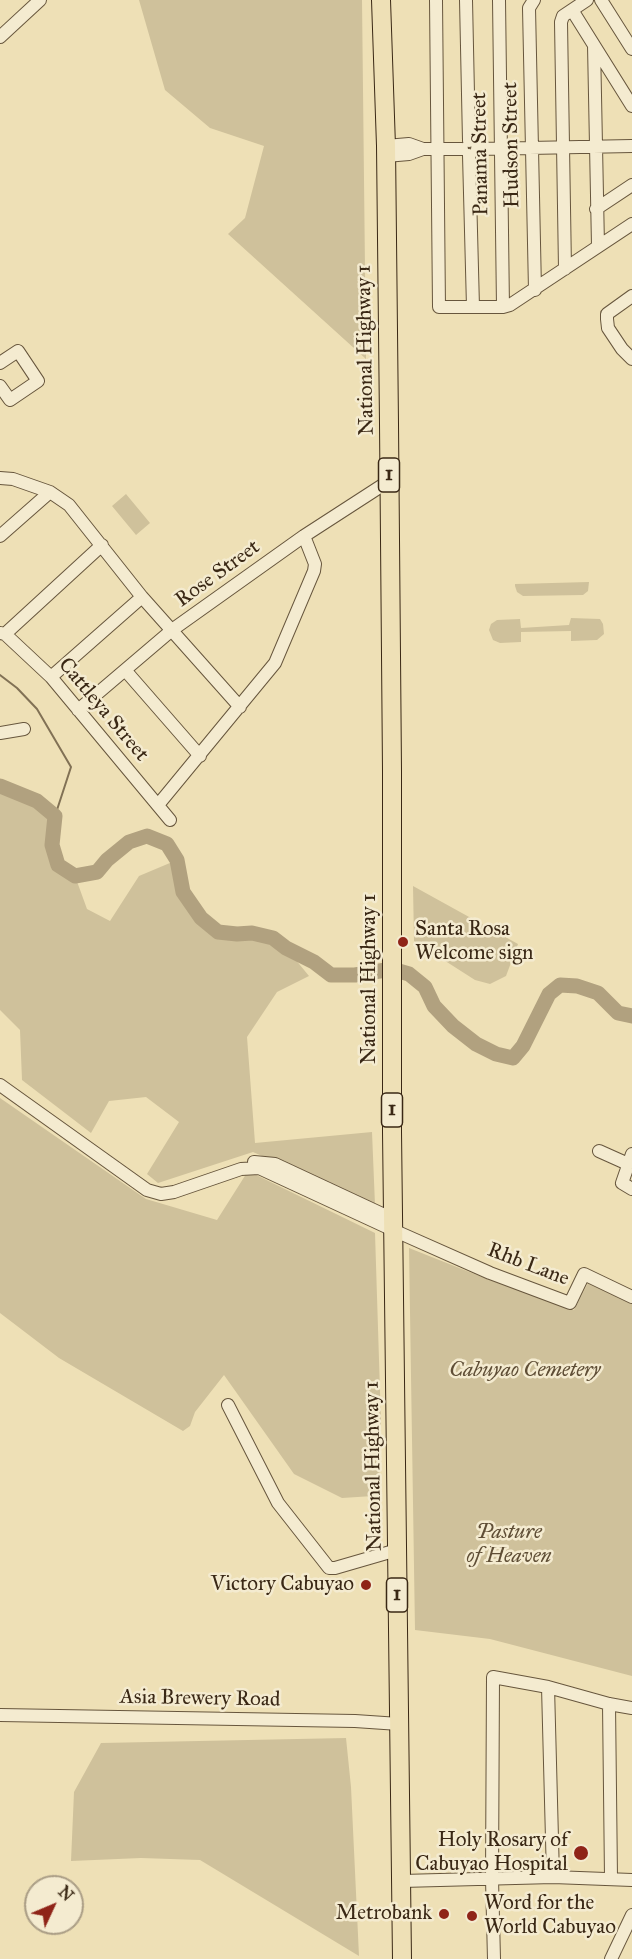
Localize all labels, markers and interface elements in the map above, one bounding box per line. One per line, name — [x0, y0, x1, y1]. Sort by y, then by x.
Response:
street label: Hudson Street — [498, 82, 526, 208]
street label: Panama Street — [467, 92, 495, 216]
street label: National Highway 1 — [352, 264, 380, 436]
road number: 1 — [378, 458, 400, 492]
street label: Rose Street — [171, 535, 265, 613]
street label: Cattleya Street — [52, 653, 154, 767]
street label: National Highway 1 — [357, 894, 383, 1064]
place label: Santa Rosa Welcome sign — [415, 917, 533, 967]
marker: Santa Rosa Welcome sign — [396, 935, 410, 949]
road number: 1 — [382, 1093, 402, 1127]
street label: Rhb Lane — [484, 1238, 572, 1292]
park label: Cabuyao Cemetery — [449, 1358, 601, 1384]
street label: National Highway 1 — [360, 1380, 388, 1552]
park label: Pasture of Heaven — [467, 1520, 551, 1570]
place label: Victory Cabuyao — [211, 1572, 354, 1598]
marker: Victory Cabuyao — [359, 1578, 373, 1592]
road number: 1 — [386, 1578, 408, 1612]
street label: Asia Brewery Road — [120, 1685, 280, 1713]
place label: Holy Rosary of Cabuyao Hospital — [415, 1828, 568, 1878]
marker: Holy Rosary of Cabuyao Hospital — [572, 1844, 590, 1862]
north arrow — [24, 1875, 84, 1935]
text: N — [54, 1882, 77, 1905]
place label: Word for the World Cabuyao — [484, 1891, 616, 1941]
place label: Metrobank — [336, 1901, 432, 1927]
marker: Metrobank — [437, 1907, 451, 1921]
marker: Word for the World Cabuyao — [465, 1909, 479, 1923]

